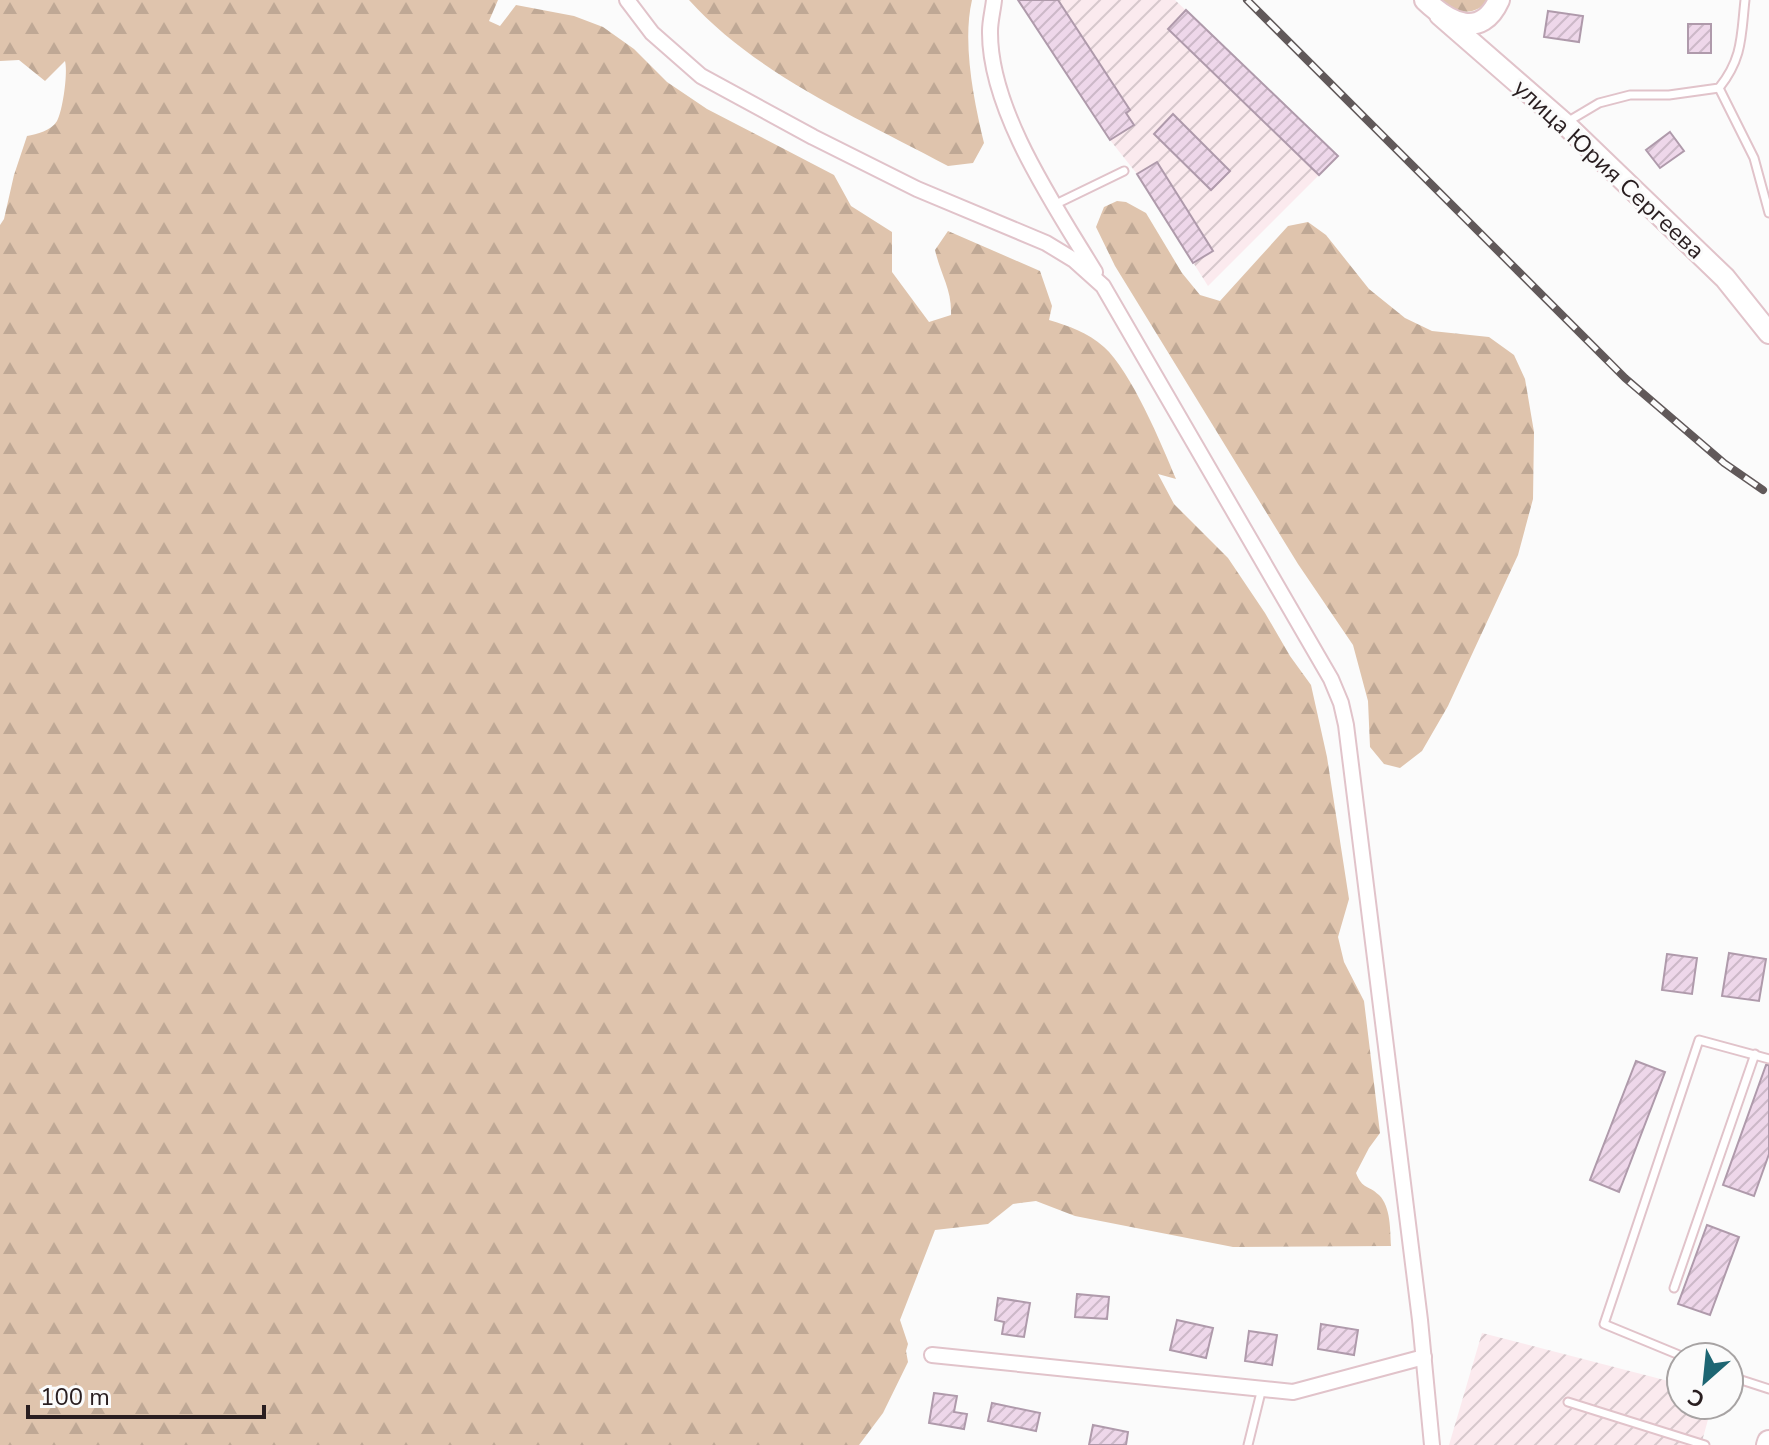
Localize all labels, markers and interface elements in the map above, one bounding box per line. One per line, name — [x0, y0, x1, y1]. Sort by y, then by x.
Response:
street label: улица Юрия Сергеева — [1507, 72, 1711, 266]
north arrow — [1665, 1341, 1745, 1421]
scale bar — [28, 1369, 264, 1419]
text: 100 m — [40, 1381, 110, 1413]
text: С — [1683, 1381, 1710, 1415]

